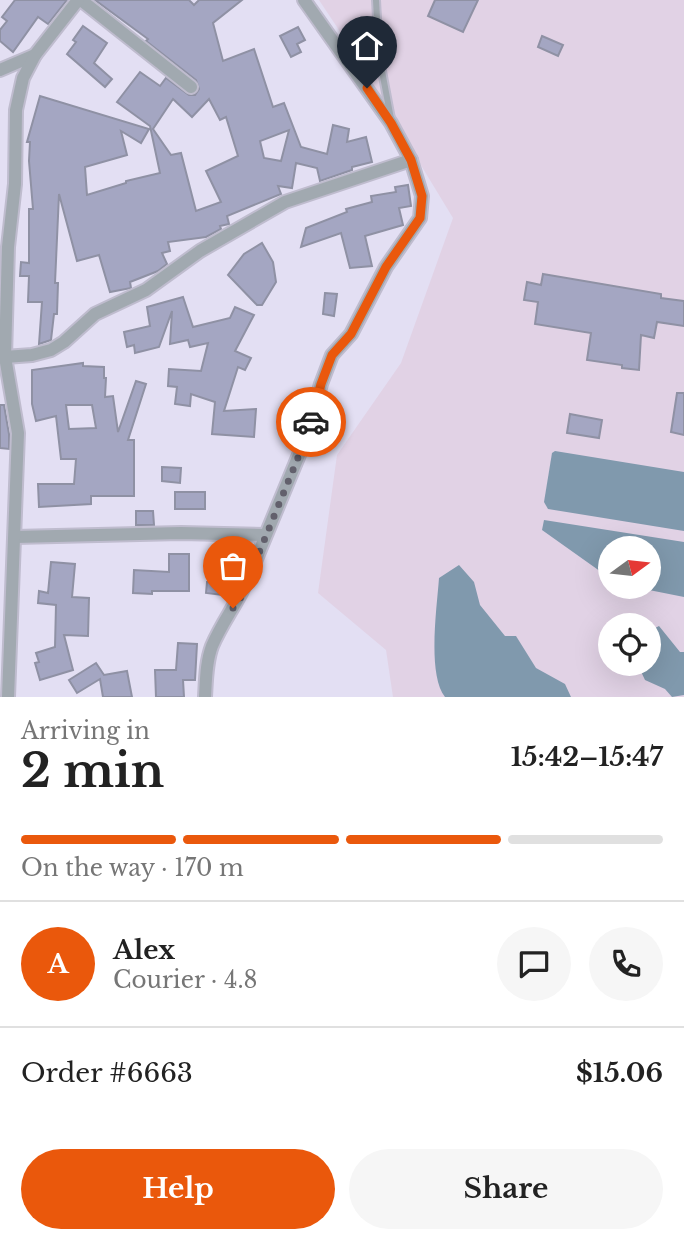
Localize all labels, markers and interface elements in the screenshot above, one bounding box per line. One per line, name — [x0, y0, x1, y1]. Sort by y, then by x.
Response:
pin — [337, 16, 397, 88]
icon: home — [348, 27, 386, 65]
courier — [276, 387, 346, 457]
icon: car — [292, 403, 330, 441]
pin — [203, 536, 263, 608]
north arrow — [598, 536, 662, 598]
map controls — [598, 536, 661, 676]
icon: bag — [214, 547, 252, 585]
button: locate — [598, 613, 661, 676]
text: Arriving in — [21, 717, 150, 745]
text: 15:42–15:47 — [511, 741, 663, 773]
text: 2 min — [21, 742, 164, 799]
text: On the way · 170 m — [21, 854, 244, 882]
button: chat — [497, 927, 571, 1001]
button: phone — [589, 927, 663, 1001]
text: Alex — [113, 934, 175, 966]
text: A — [47, 948, 69, 980]
text: Courier · 4.8 — [113, 966, 258, 994]
text: Order #6663 — [21, 1057, 193, 1089]
text: $15.06 — [576, 1057, 663, 1089]
button: Help — [21, 1149, 335, 1229]
button: Share — [349, 1149, 663, 1229]

